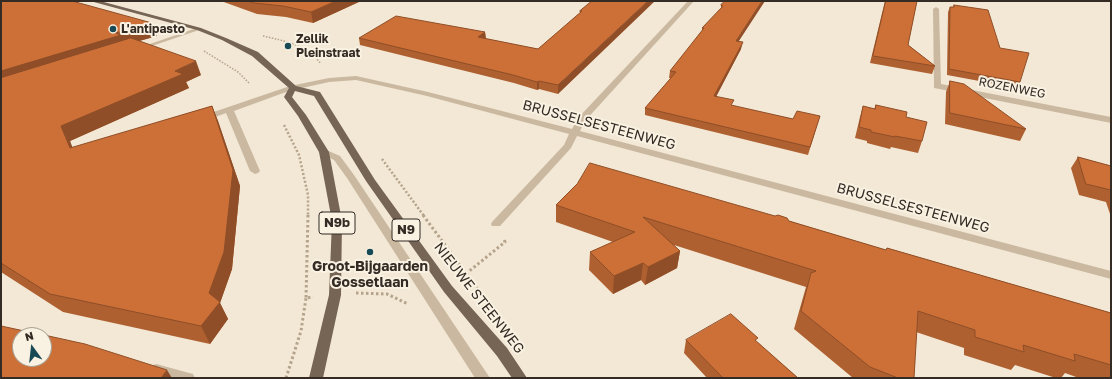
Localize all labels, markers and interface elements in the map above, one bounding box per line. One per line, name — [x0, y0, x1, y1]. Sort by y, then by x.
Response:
place label: L'antipasto — [121, 22, 185, 36]
marker: L'antipasto — [108, 24, 118, 34]
place label: Zellik Pleinstraat — [296, 32, 360, 60]
marker: Zellik Pleinstraat — [283, 41, 293, 51]
street label: ROZENWEG — [977, 74, 1047, 102]
street label: BRUSSELSESTEENWEG — [521, 96, 677, 154]
street label: BRUSSELSESTEENWEG — [835, 179, 991, 237]
road number: N9b — [319, 212, 355, 234]
road number: N9 — [392, 219, 420, 241]
street label: NIEUWE STEENWEG — [430, 239, 528, 357]
marker: Groot-Bijgaarden Gossetlaan — [365, 247, 375, 257]
place label: Groot-Bijgaarden Gossetlaan — [312, 259, 428, 292]
north arrow — [12, 327, 52, 367]
text: N — [23, 329, 35, 343]

